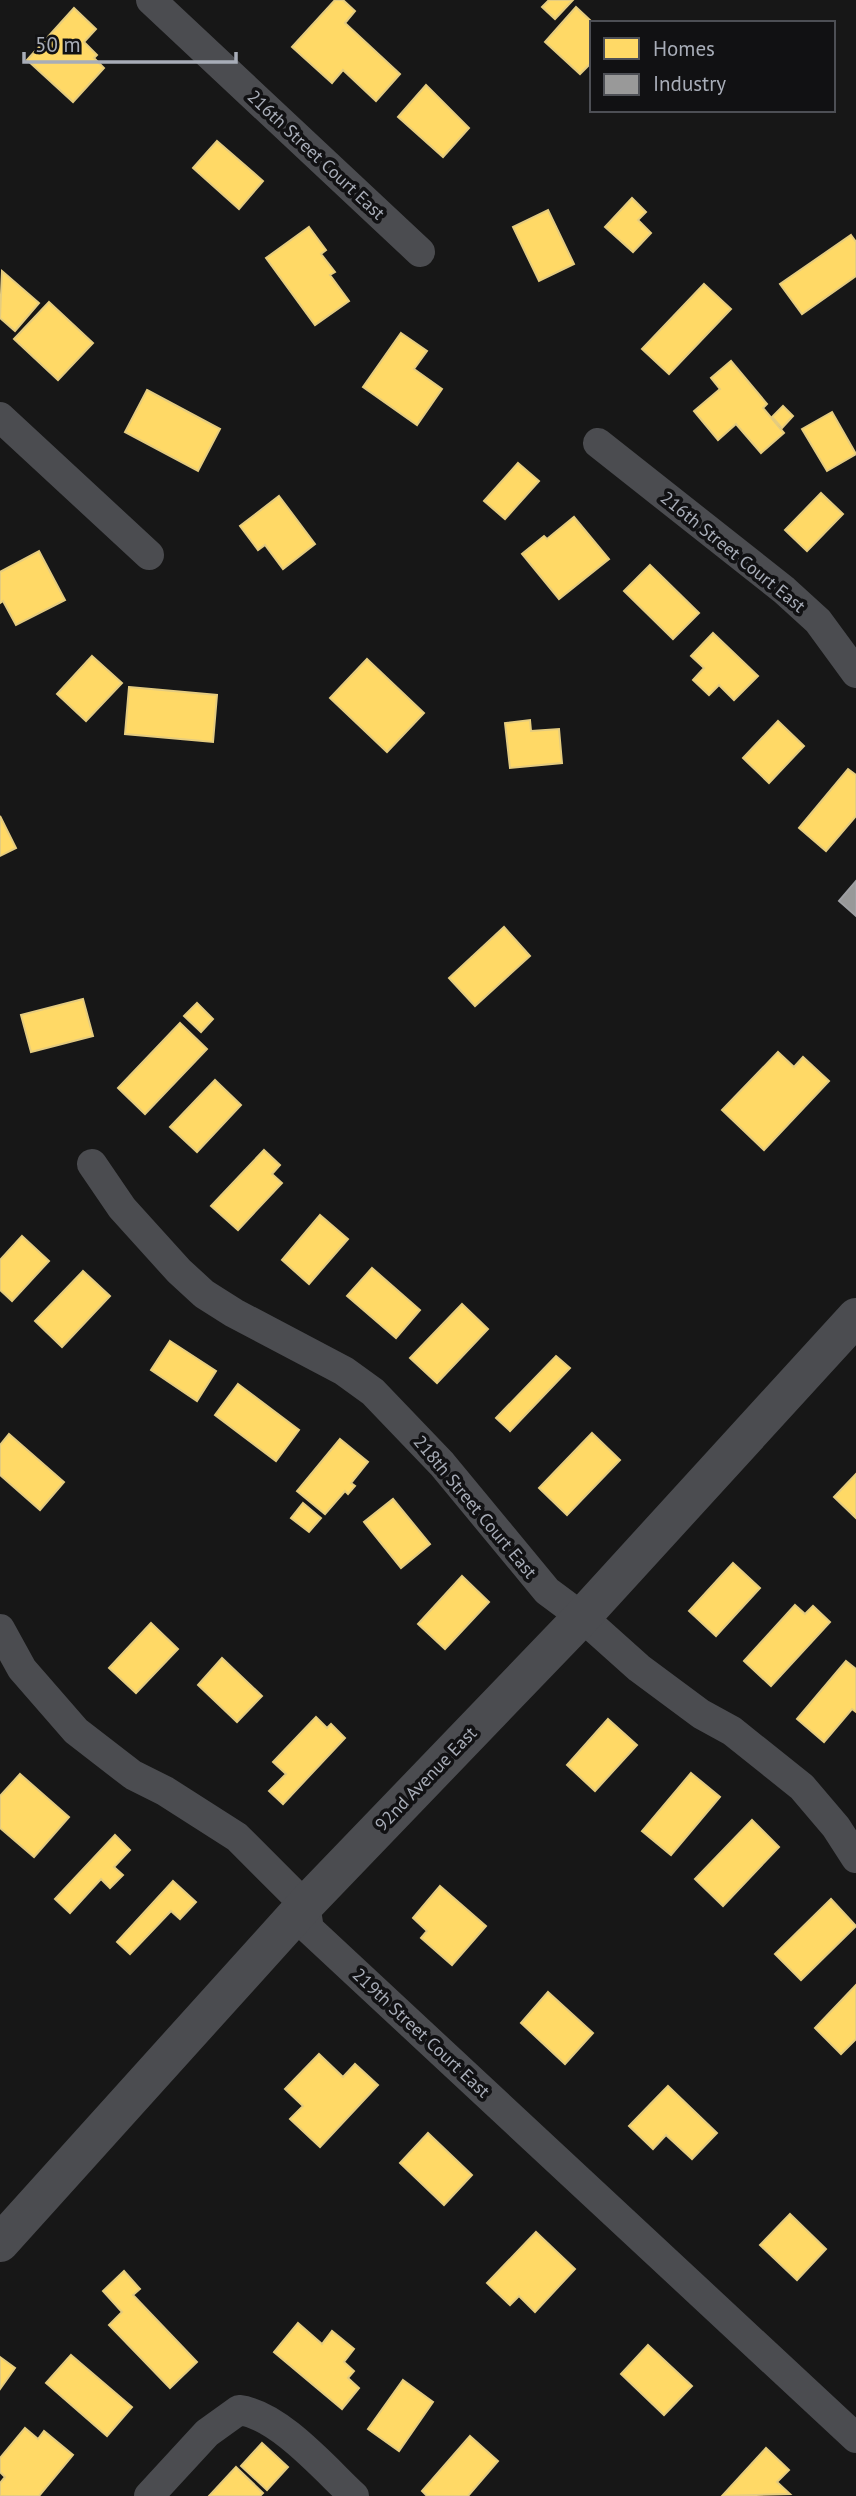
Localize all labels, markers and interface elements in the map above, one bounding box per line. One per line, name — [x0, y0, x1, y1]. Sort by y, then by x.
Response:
scale bar — [24, 21, 236, 65]
legend — [590, 21, 835, 112]
text: 50 m — [35, 31, 81, 58]
text: Homes — [653, 35, 715, 62]
text: Industry — [653, 70, 726, 97]
street label: 216th Street Court East — [243, 85, 390, 224]
street label: 216th Street Court East — [656, 486, 810, 617]
street label: 218th Street Court East — [409, 1430, 542, 1583]
street label: 92nd Avenue East — [370, 1722, 481, 1836]
street label: 219th Street Court East — [348, 1963, 495, 2102]

